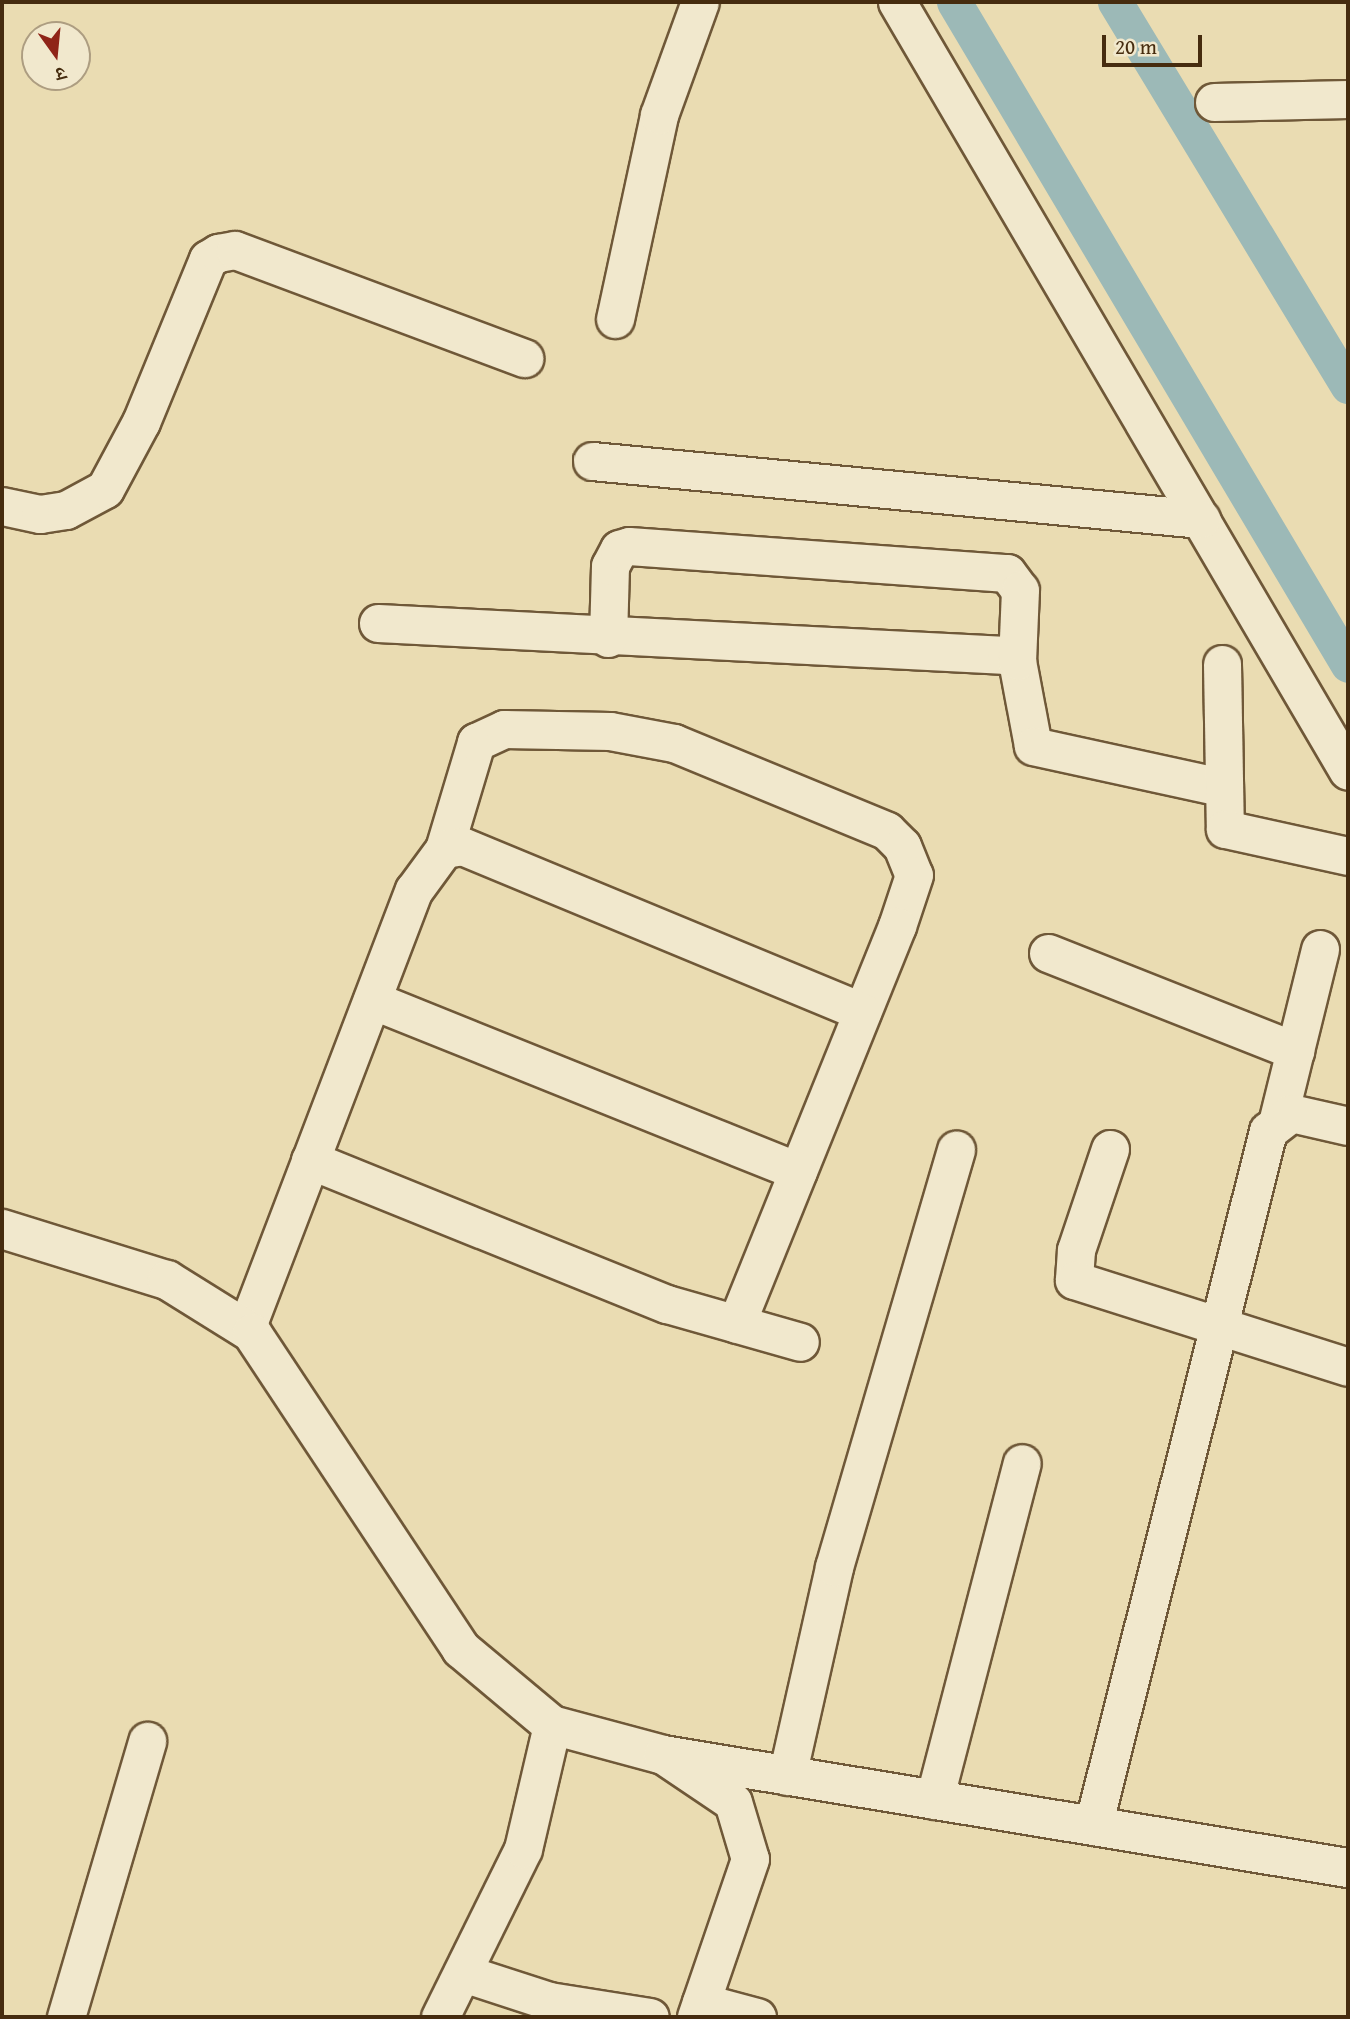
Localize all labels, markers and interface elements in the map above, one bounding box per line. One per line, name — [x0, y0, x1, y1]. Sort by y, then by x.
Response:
north arrow — [21, 21, 91, 91]
scale bar — [1105, 21, 1205, 65]
text: 20 m — [1115, 31, 1157, 62]
text: उ — [53, 60, 69, 89]

